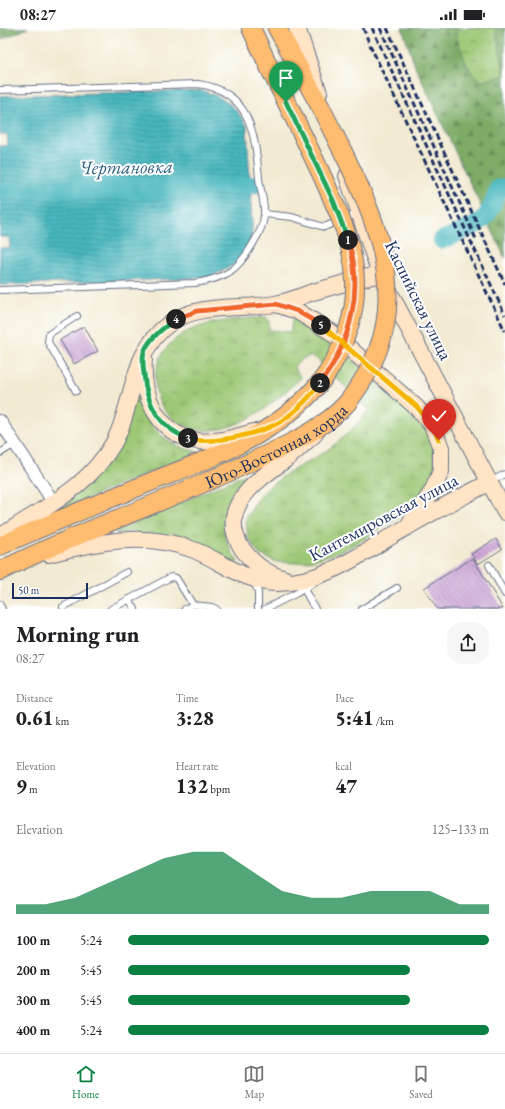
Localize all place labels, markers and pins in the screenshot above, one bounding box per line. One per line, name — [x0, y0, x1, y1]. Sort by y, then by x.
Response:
pin — [269, 61, 303, 102]
pin: 1 — [338, 230, 358, 250]
pin: 4 — [166, 309, 186, 329]
pin: 5 — [311, 315, 331, 335]
pin: 2 — [310, 373, 330, 393]
pin — [422, 399, 456, 440]
pin: 3 — [178, 428, 198, 448]

